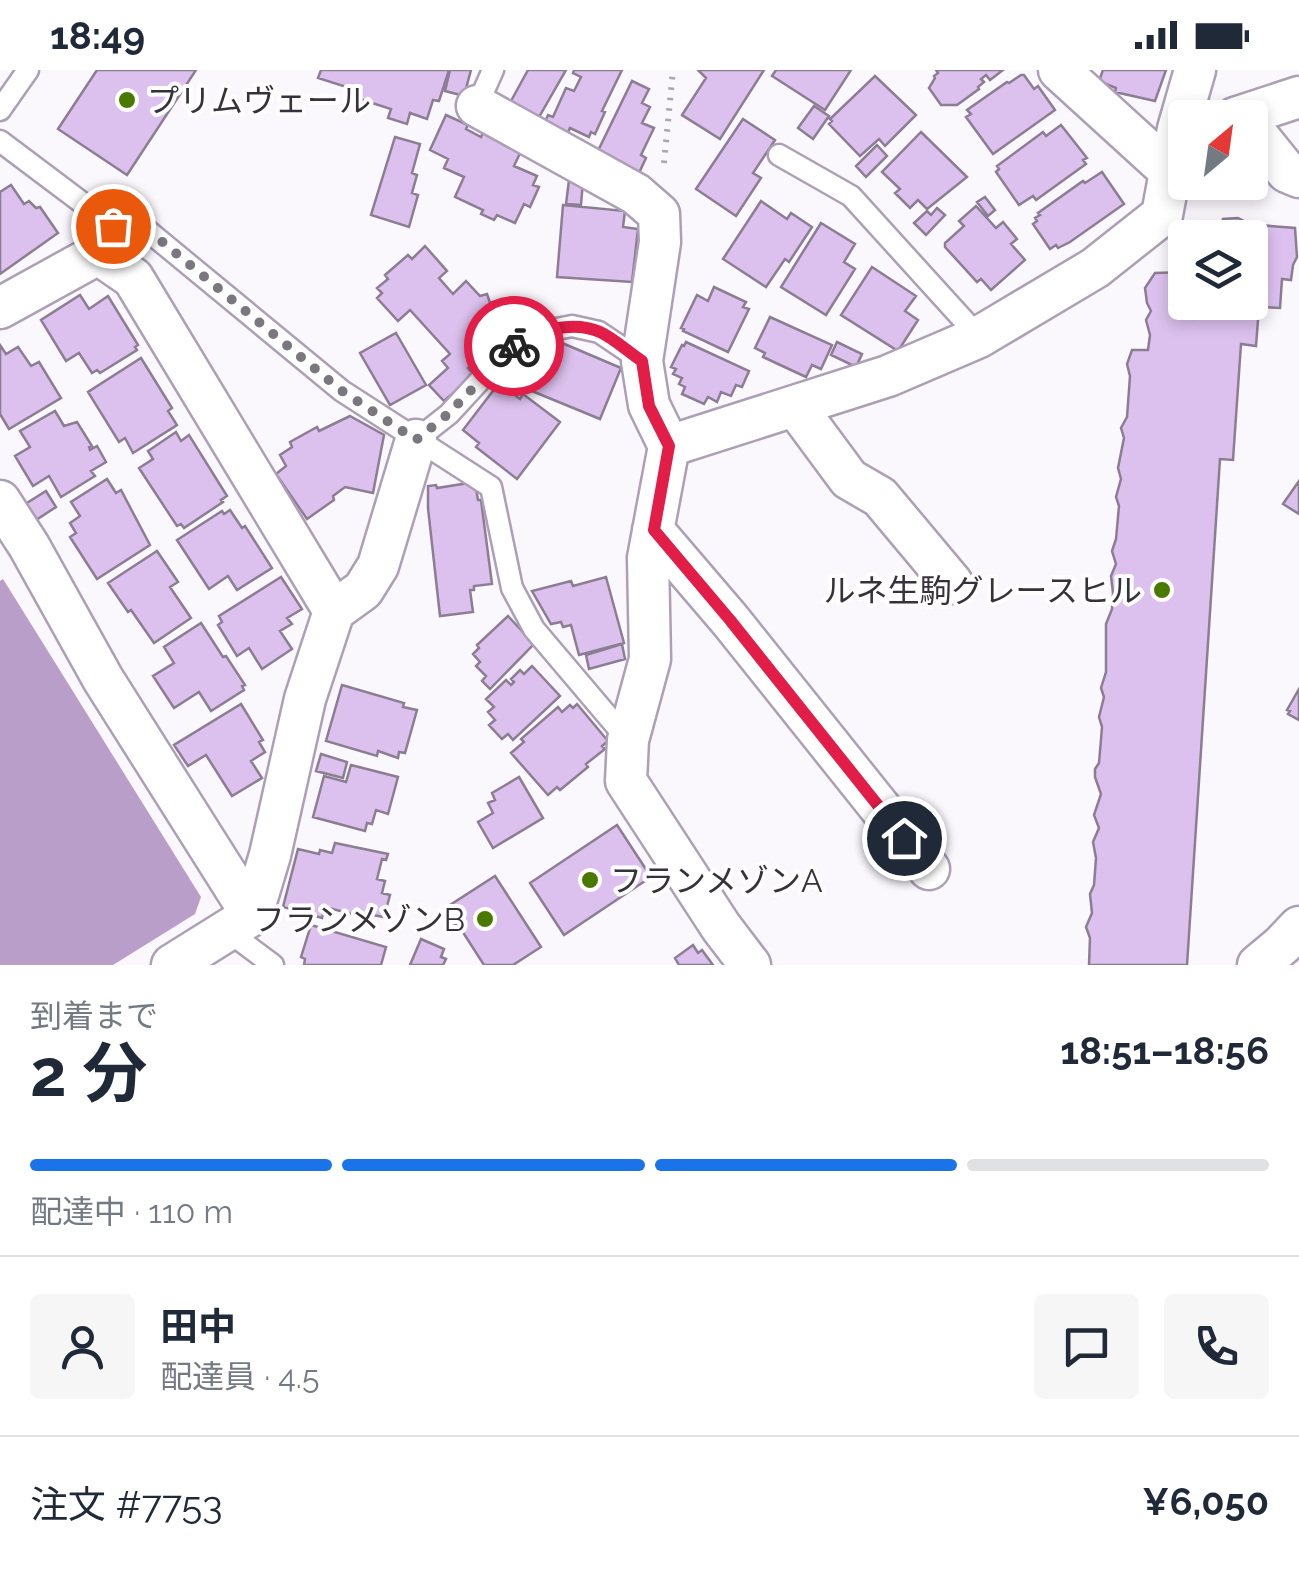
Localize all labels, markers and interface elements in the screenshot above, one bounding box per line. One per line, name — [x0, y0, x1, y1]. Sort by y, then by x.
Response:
text: 18:49 — [50, 13, 145, 58]
place label: プリムヴェール — [147, 82, 371, 119]
marker: プリムヴェール — [116, 89, 138, 111]
north arrow — [1168, 100, 1268, 200]
map controls — [1168, 100, 1268, 320]
pin — [71, 184, 156, 269]
icon: bag — [86, 199, 141, 254]
button: layers — [1168, 220, 1268, 320]
courier — [464, 296, 564, 396]
icon: bike — [487, 319, 542, 374]
place label: ルネ生駒グレースヒル — [824, 572, 1142, 609]
marker: ルネ生駒グレースヒル — [1151, 579, 1173, 601]
pin — [862, 796, 947, 881]
icon: home — [877, 811, 932, 866]
place label: フランメゾンA — [610, 862, 823, 899]
marker: フランメゾンA — [579, 869, 601, 891]
place label: フランメゾンB — [253, 901, 465, 938]
marker: フランメゾンB — [474, 908, 496, 930]
text: 到着まで — [30, 997, 158, 1034]
text: 18:51–18:56 — [1060, 1028, 1269, 1073]
text: 2 分 — [30, 1035, 147, 1111]
text: 配達中 · 110 m — [30, 1193, 233, 1230]
button: person — [30, 1294, 135, 1399]
button: chat — [1034, 1294, 1139, 1399]
button: phone — [1164, 1294, 1269, 1399]
text: 田中 — [160, 1304, 236, 1349]
text: 配達員 · 4.5 — [160, 1358, 319, 1395]
text: ¥6,050 — [1142, 1479, 1269, 1524]
text: 注文 #7753 — [30, 1482, 223, 1527]

